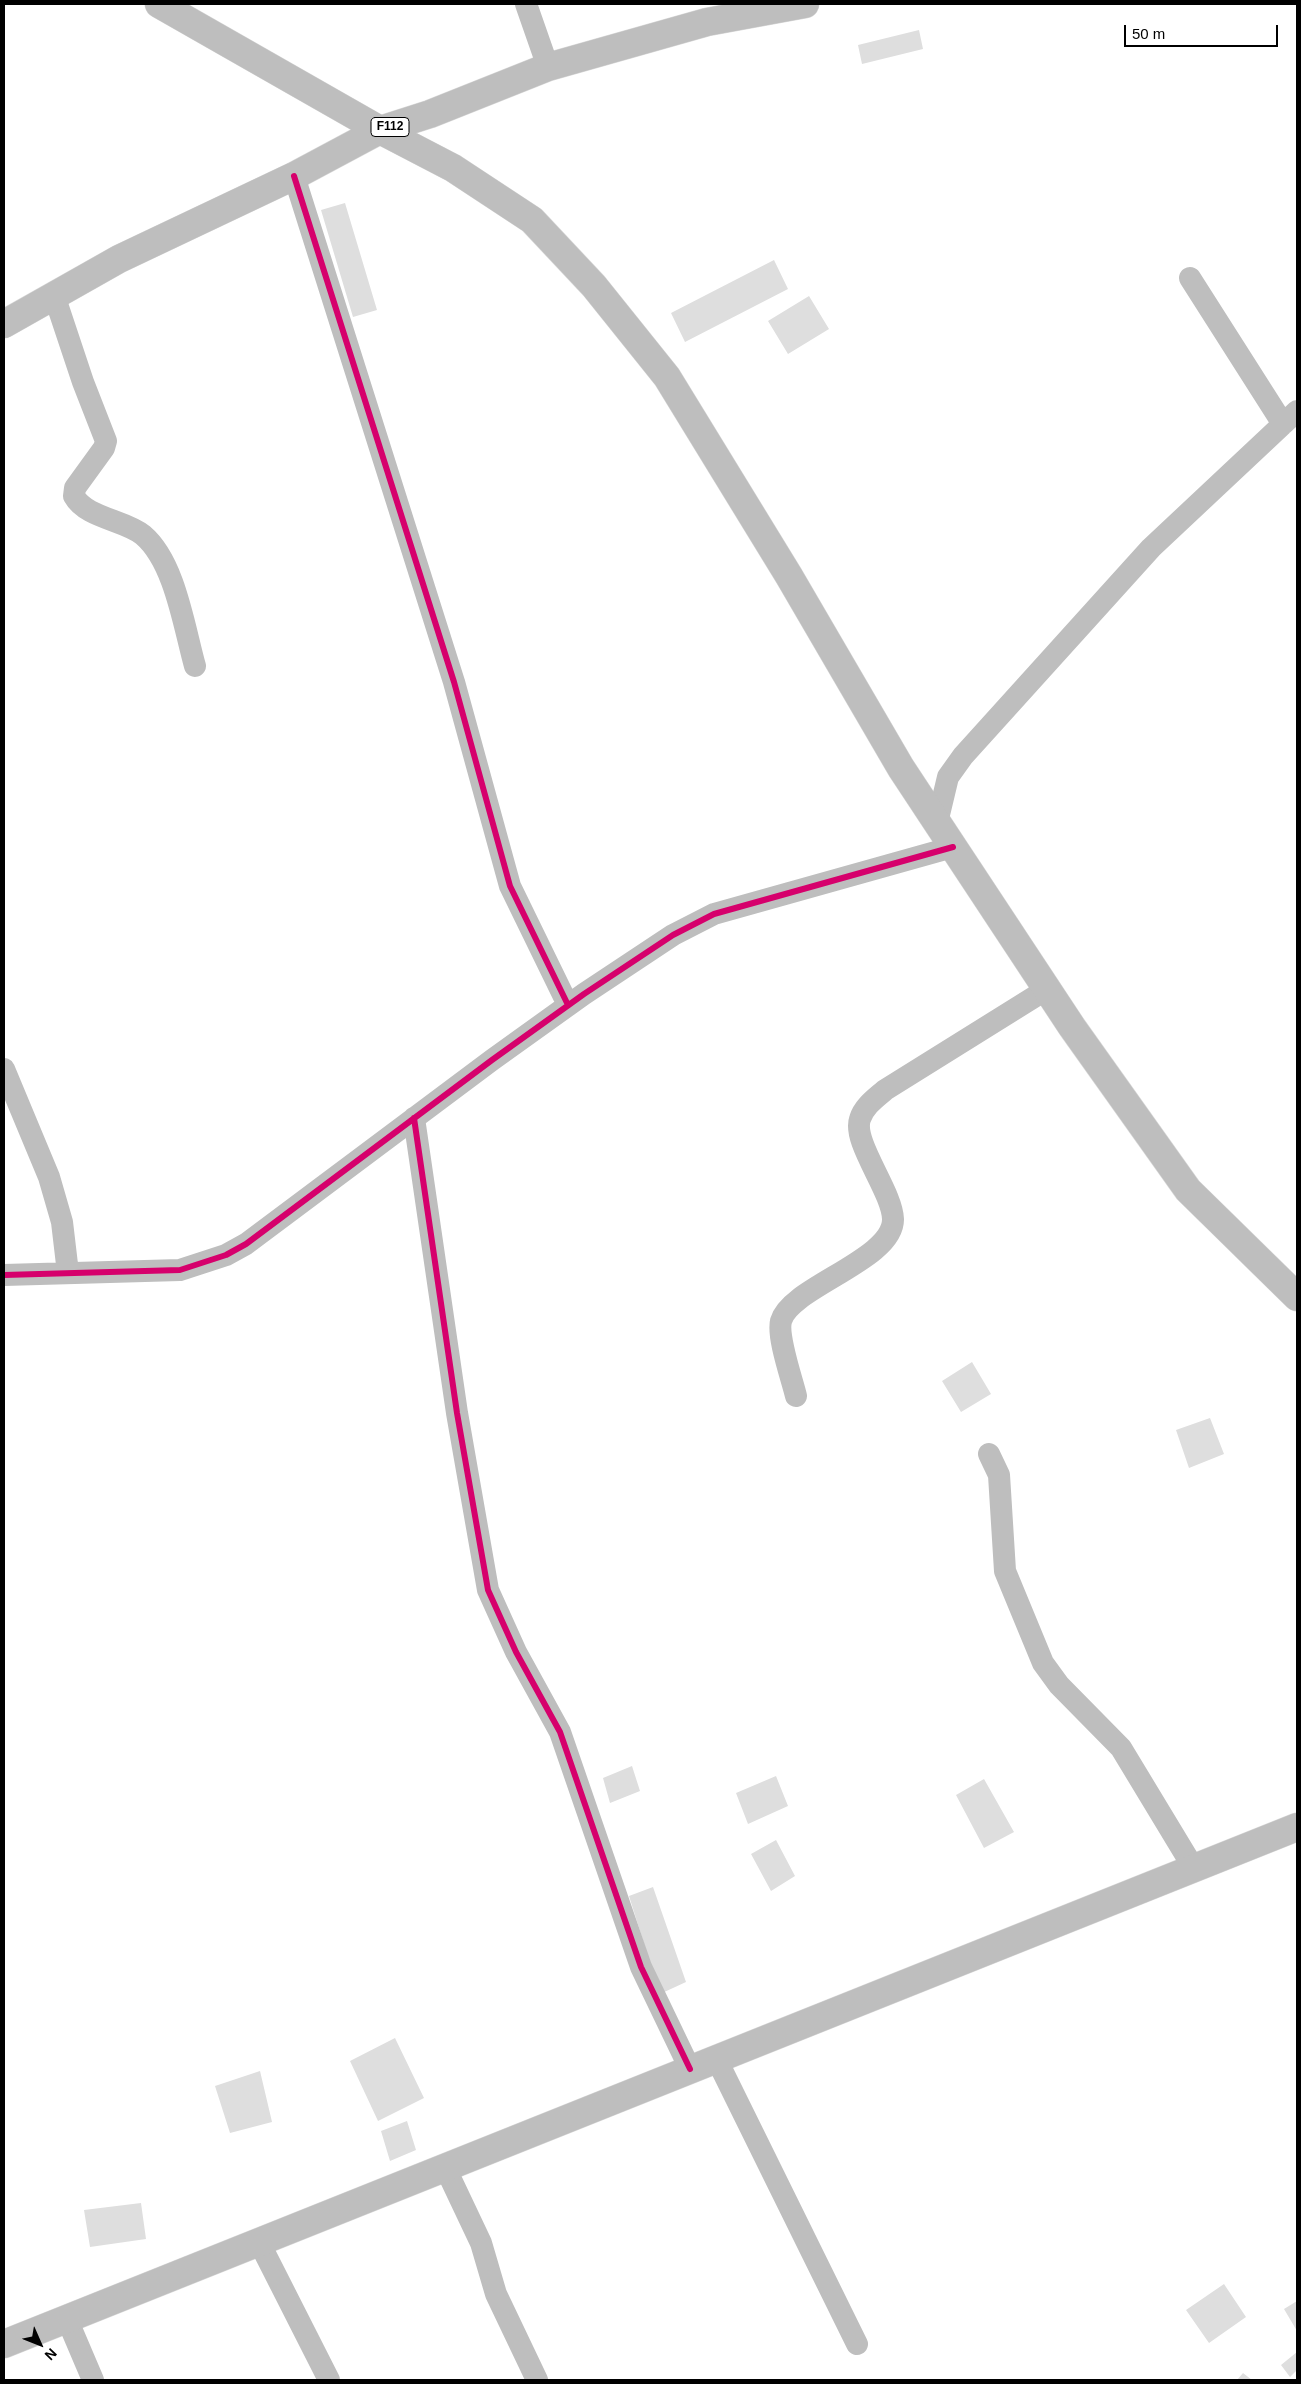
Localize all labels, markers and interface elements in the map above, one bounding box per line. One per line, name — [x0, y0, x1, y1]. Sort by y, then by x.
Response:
scale bar — [1126, 15, 1280, 47]
text: 50 m — [1132, 25, 1165, 42]
road number: F112 — [371, 118, 409, 136]
north arrow — [15, 2319, 65, 2369]
text: N — [42, 2345, 60, 2364]

